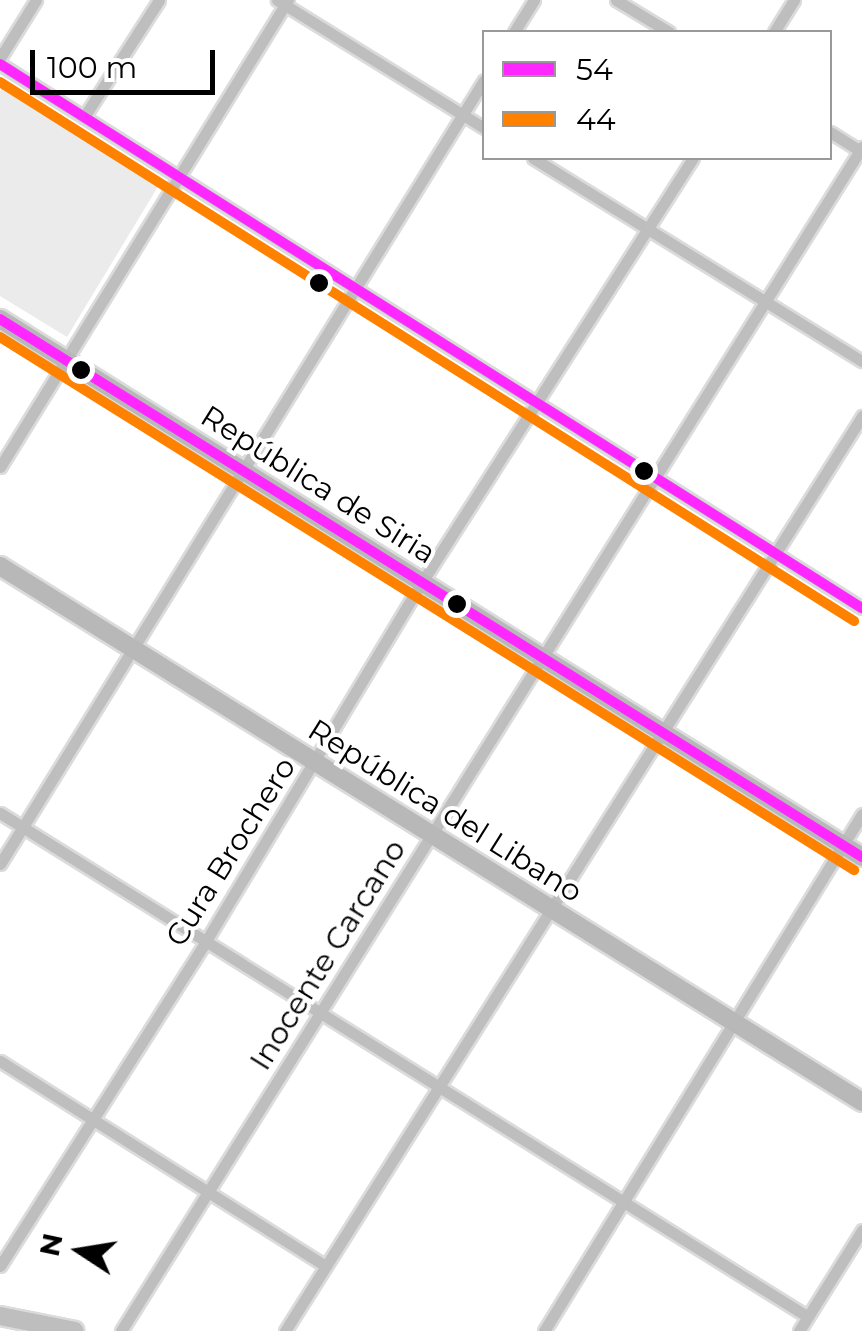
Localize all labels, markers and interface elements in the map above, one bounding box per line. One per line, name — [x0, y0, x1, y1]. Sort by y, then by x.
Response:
scale bar — [35, 30, 220, 92]
legend — [482, 30, 832, 160]
text: 100 m — [47, 49, 137, 86]
text: 54 — [576, 51, 613, 88]
text: 44 — [576, 101, 616, 138]
unlabelled marker — [309, 273, 329, 293]
unlabelled marker — [71, 360, 91, 380]
street label: República de Siria — [194, 398, 442, 572]
unlabelled marker — [634, 461, 654, 481]
unlabelled marker — [447, 594, 467, 614]
street label: República del Libano — [301, 712, 589, 910]
street label: Cura Brochero — [159, 751, 303, 953]
street label: Inocente Carcano — [243, 833, 413, 1077]
north arrow — [30, 1201, 130, 1301]
text: N — [32, 1230, 70, 1259]

